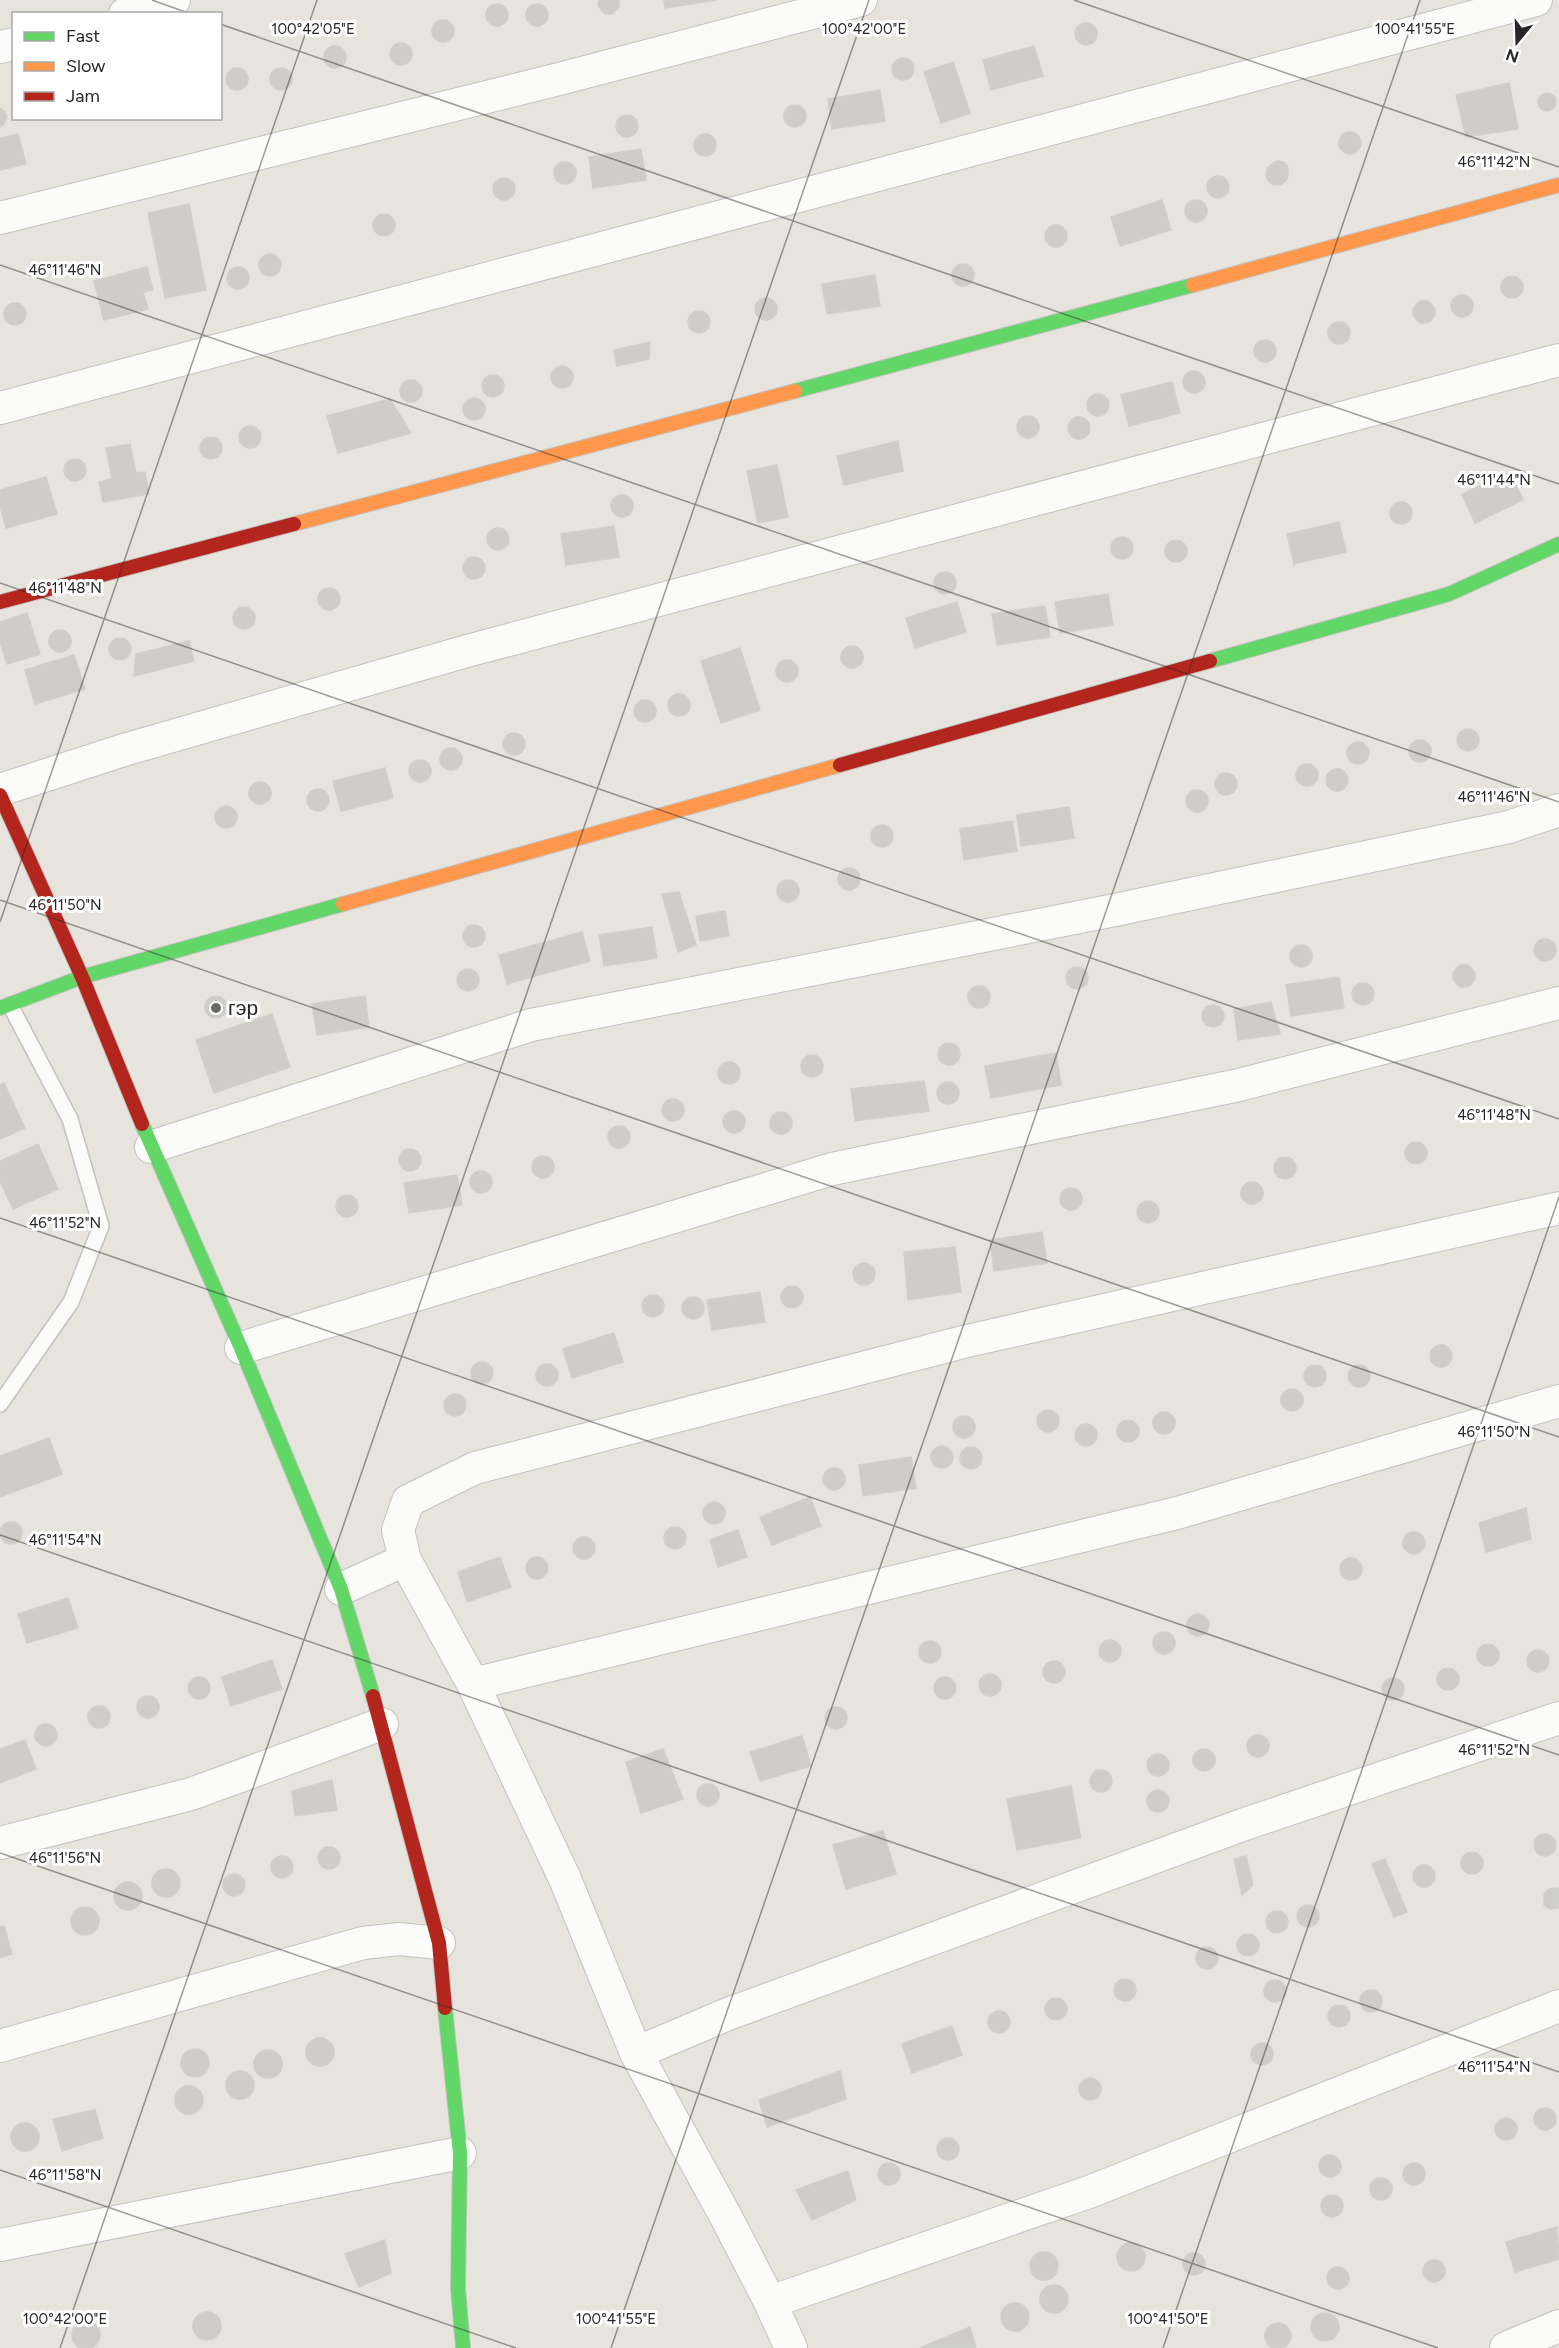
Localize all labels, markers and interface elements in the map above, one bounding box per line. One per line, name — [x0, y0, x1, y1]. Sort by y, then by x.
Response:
legend — [12, 12, 222, 120]
north arrow — [1487, 12, 1547, 72]
text: 100°42'05"E — [271, 20, 355, 38]
text: 100°42'00"E — [822, 20, 906, 38]
text: 100°41'55"E — [1375, 20, 1455, 38]
text: Fast — [66, 25, 100, 47]
text: N — [1503, 45, 1521, 67]
text: Slow — [66, 55, 105, 77]
text: Jam — [66, 85, 100, 107]
text: 46°11'42"N — [1458, 153, 1530, 171]
text: 46°11'46"N — [29, 261, 101, 279]
text: 46°11'44"N — [1457, 471, 1531, 489]
text: 46°11'48"N — [28, 579, 102, 597]
text: 46°11'46"N — [1458, 788, 1530, 806]
text: 46°11'50"N — [28, 896, 102, 914]
place label: гэр — [228, 995, 258, 1020]
marker: гэр — [209, 1001, 223, 1015]
text: 46°11'48"N — [1457, 1106, 1531, 1124]
text: 46°11'52"N — [29, 1214, 101, 1232]
text: 46°11'50"N — [1457, 1423, 1531, 1441]
text: 46°11'54"N — [28, 1531, 102, 1549]
text: 46°11'52"N — [1458, 1741, 1530, 1759]
text: 46°11'56"N — [29, 1849, 101, 1867]
text: 46°11'54"N — [1457, 2058, 1531, 2076]
text: 46°11'58"N — [29, 2166, 101, 2184]
text: 100°42'00"E — [23, 2310, 107, 2328]
text: 100°41'55"E — [576, 2310, 656, 2328]
text: 100°41'50"E — [1127, 2310, 1209, 2328]

